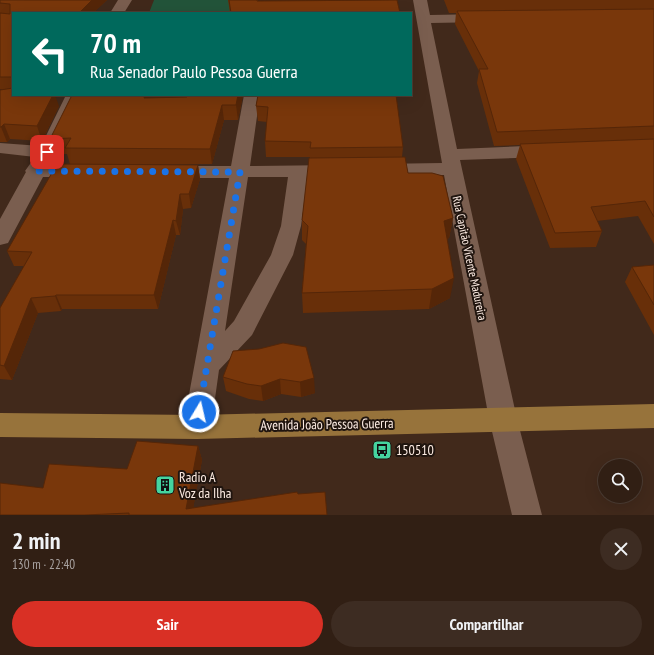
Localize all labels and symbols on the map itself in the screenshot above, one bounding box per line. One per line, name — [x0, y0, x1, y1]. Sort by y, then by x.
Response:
pin — [30, 135, 64, 169]
street label: Rua Capitão Vicente Madureira — [449, 194, 491, 322]
position arrow — [178, 391, 220, 433]
street label: Avenida João Pessoa Guerra — [260, 414, 394, 434]
bus stop icon: 150510 — [371, 439, 393, 461]
place label: 150510 — [396, 441, 434, 459]
place label: Radio A Voz da Ilha — [178, 468, 231, 502]
building icon: Radio A Voz da Ilha — [154, 474, 176, 496]

